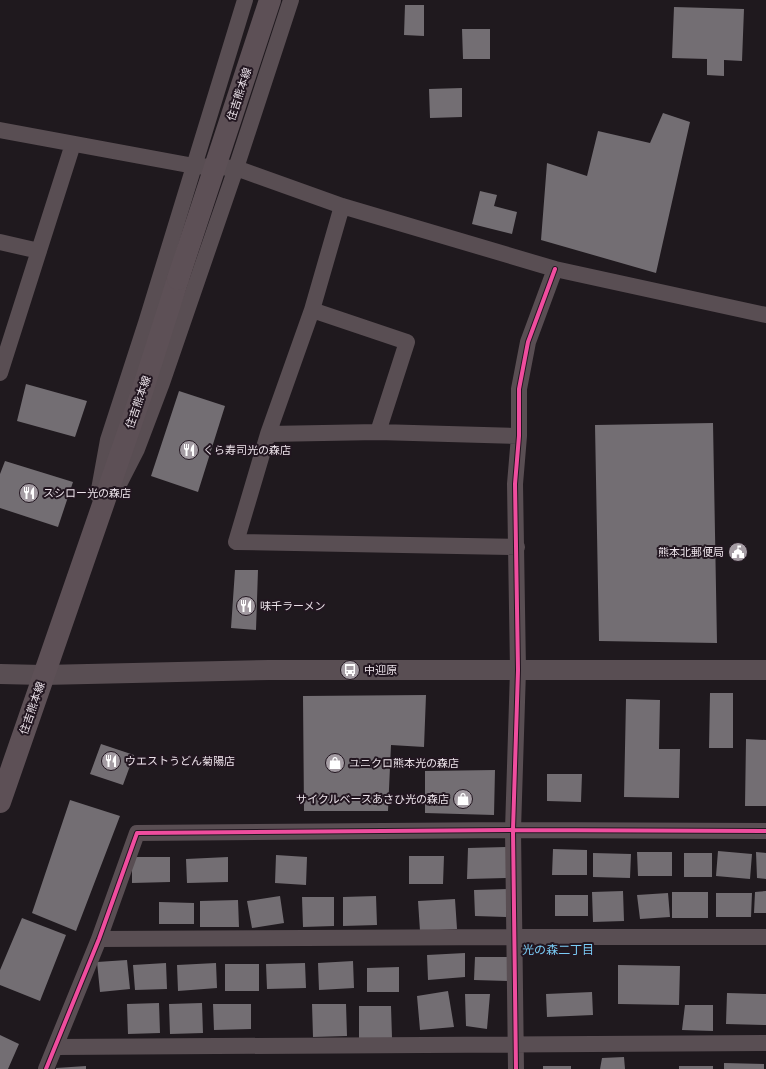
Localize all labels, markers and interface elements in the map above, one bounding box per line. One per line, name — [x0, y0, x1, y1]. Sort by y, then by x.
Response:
street label: 住吉熊本線 — [224, 66, 253, 122]
street label: 住吉熊本線 — [122, 374, 153, 430]
restaurant icon: くら寿司光の森店 — [178, 439, 200, 461]
place label: くら寿司光の森店 — [203, 443, 291, 456]
restaurant icon: スシロー光の森店 — [18, 482, 40, 504]
place label: スシロー光の森店 — [43, 486, 131, 499]
public building icon: 熊本北郵便局 — [727, 541, 749, 563]
place label: 熊本北郵便局 — [658, 545, 724, 558]
restaurant icon: 味千ラーメン — [235, 595, 257, 617]
place label: 味千ラーメン — [260, 599, 326, 612]
bus stop icon: 中迎原 — [339, 659, 361, 681]
place label: 中迎原 — [364, 663, 397, 676]
street label: 住吉熊本線 — [16, 680, 47, 736]
restaurant icon: ウエストうどん菊陽店 — [100, 750, 122, 772]
shop icon: ユニクロ熊本光の森店 — [324, 752, 346, 774]
place label: ウエストうどん菊陽店 — [125, 754, 235, 767]
place label: ユニクロ熊本光の森店 — [349, 756, 459, 769]
shop icon: サイクルベースあさひ光の森店 — [452, 788, 474, 810]
place label: サイクルベースあさひ光の森店 — [296, 792, 449, 805]
district label: 光の森二丁目 — [522, 942, 594, 957]

